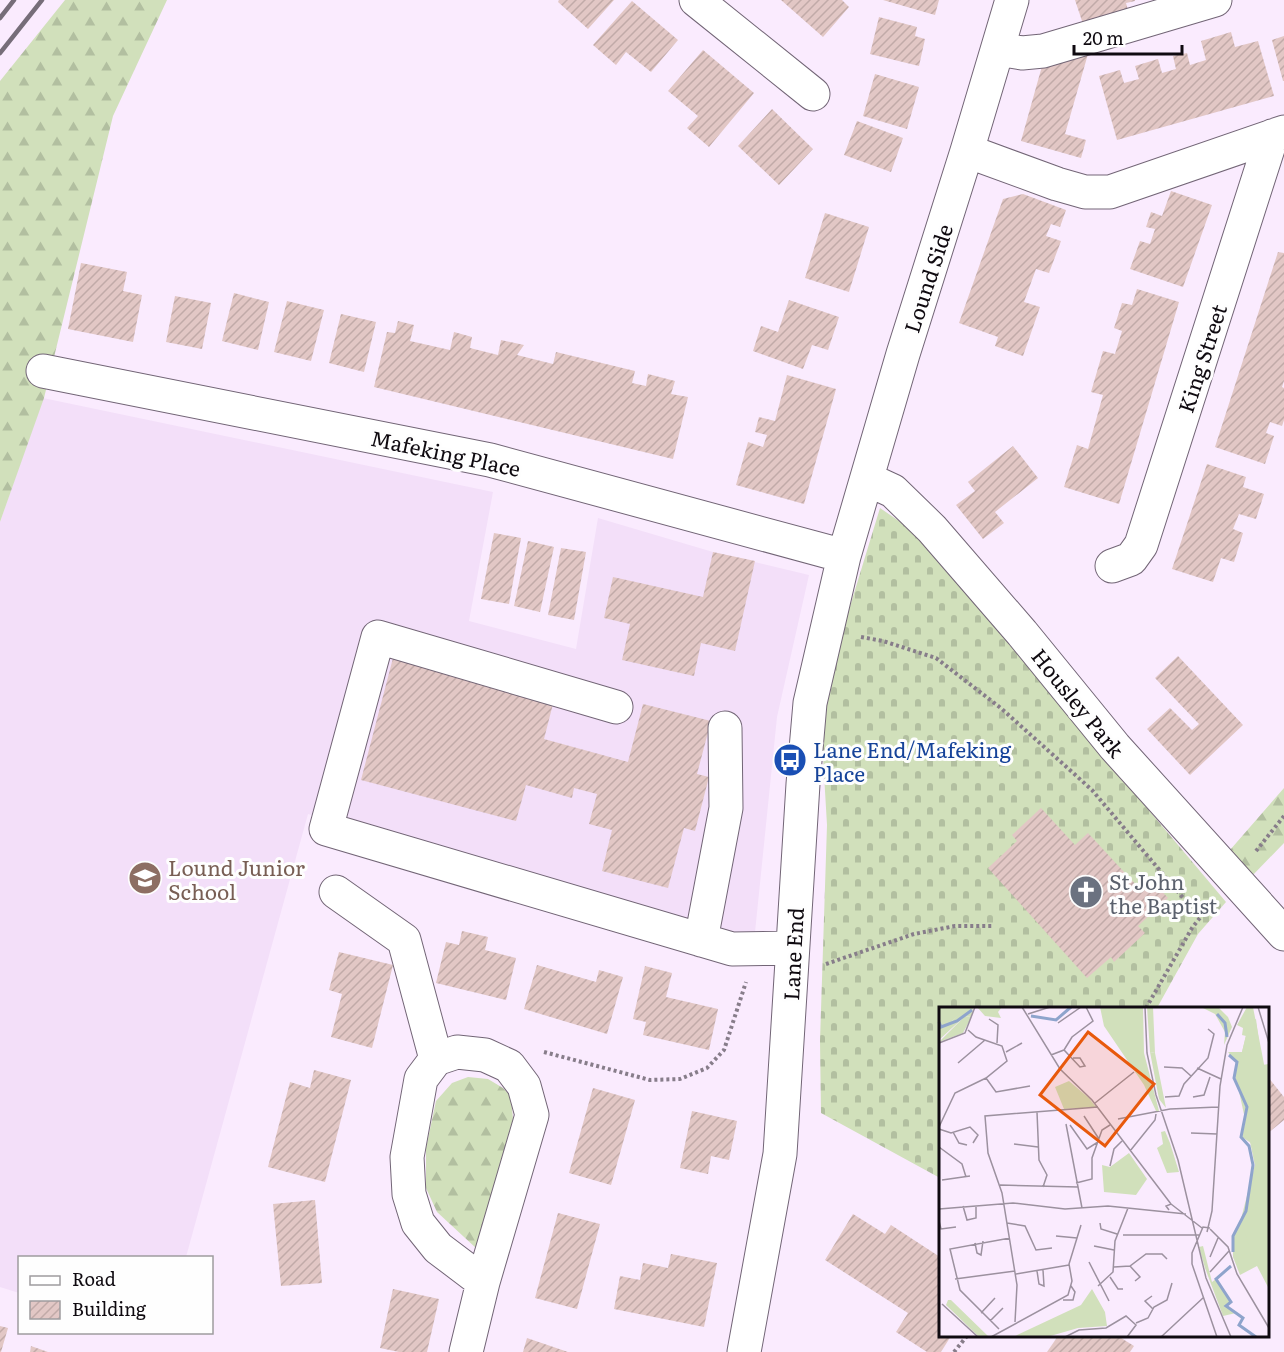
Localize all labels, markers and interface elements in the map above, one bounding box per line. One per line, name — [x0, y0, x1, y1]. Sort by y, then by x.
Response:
scale bar — [1074, 18, 1182, 56]
text: 20 m — [1083, 24, 1124, 51]
street label: Lound Side — [895, 219, 959, 336]
street label: King Street — [1169, 299, 1233, 416]
street label: Mafeking Place — [368, 421, 524, 483]
street label: Housley Park — [1025, 641, 1133, 763]
place label: Lane End/Mafeking Place — [813, 733, 1012, 788]
bus stop icon: Lane End/Mafeking Place — [772, 742, 808, 778]
place label: Lound Junior School — [168, 851, 305, 906]
school or university icon: Lound Junior School — [127, 860, 163, 896]
place label: St John the Baptist — [1109, 865, 1218, 920]
church icon: St John the Baptist — [1068, 874, 1104, 910]
street label: Lane End — [774, 906, 810, 1001]
inset map — [939, 1007, 1269, 1337]
legend — [18, 1256, 213, 1334]
text: Road — [72, 1265, 116, 1292]
text: Building — [72, 1295, 147, 1322]

